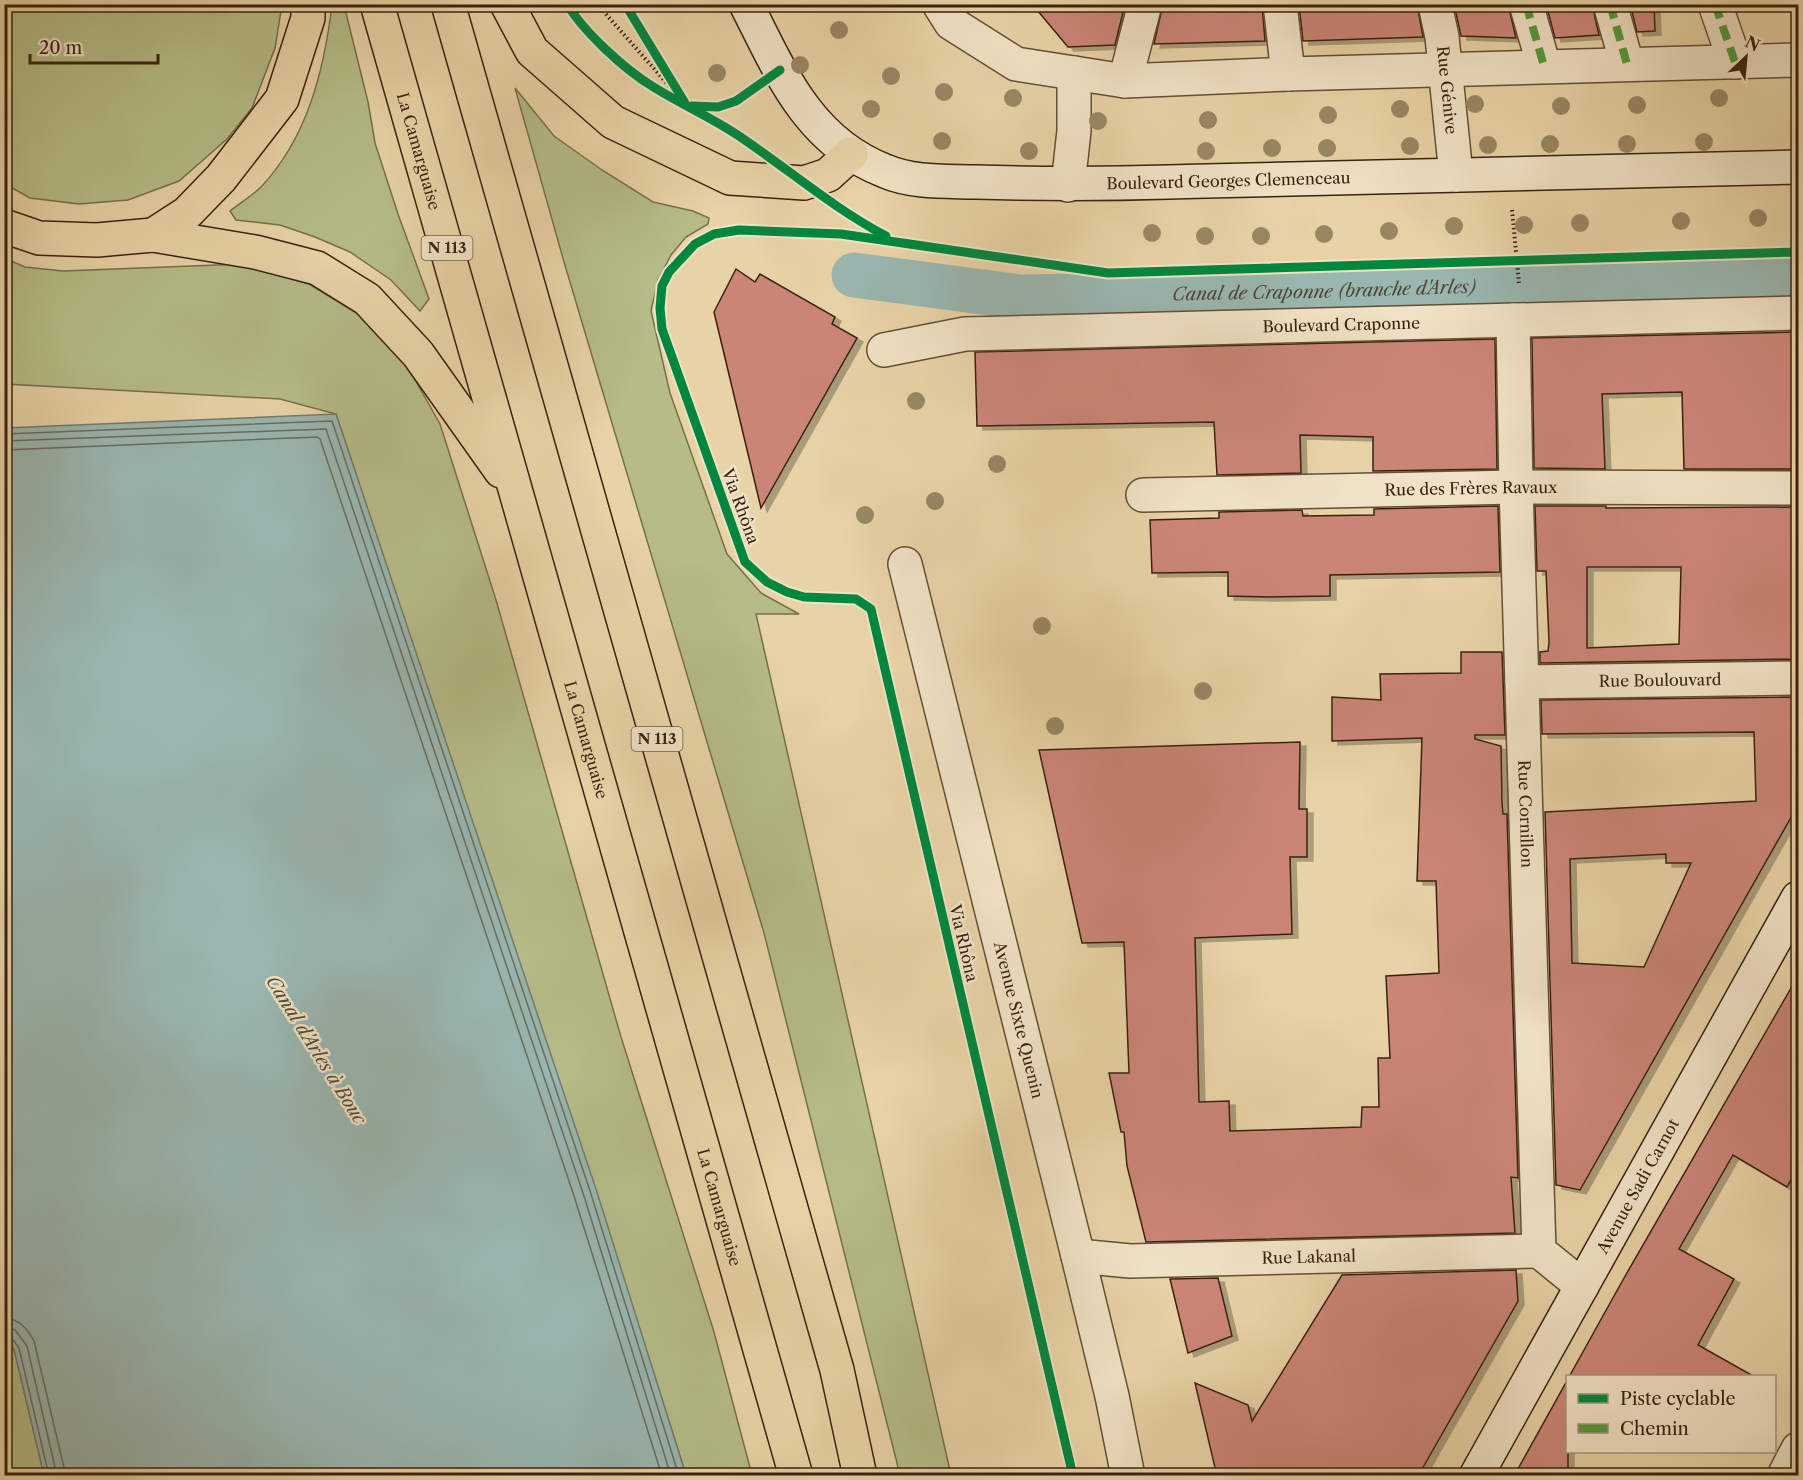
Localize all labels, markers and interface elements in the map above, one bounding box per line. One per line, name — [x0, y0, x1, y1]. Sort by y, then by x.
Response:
scale bar — [30, 27, 158, 65]
north arrow — [1716, 27, 1776, 87]
text: N — [1742, 31, 1763, 56]
text: 20 m — [39, 37, 83, 59]
street label: Rue Génive — [1433, 45, 1462, 135]
street label: La Camarguaise — [393, 90, 445, 212]
street label: Boulevard Georges Clemenceau — [1106, 167, 1351, 193]
road number: N 113 — [422, 236, 472, 260]
water label: Canal de Craponne (branche d'Arles) — [1172, 276, 1477, 305]
street label: Boulevard Craponne — [1262, 313, 1420, 336]
street label: Via Rhôna — [718, 465, 764, 547]
street label: Rue des Frères Ravaux — [1384, 477, 1558, 500]
street label: Rue Boulouvard — [1598, 669, 1722, 691]
street label: La Camarguaise — [560, 679, 613, 801]
road number: N 113 — [632, 727, 682, 751]
street label: Rue Cornillon — [1514, 760, 1537, 868]
street label: Via Rhôna — [945, 901, 983, 984]
street label: Avenue Sixte Quenin — [990, 938, 1048, 1100]
water label: Canal d'Arles à Bouc — [261, 972, 371, 1129]
street label: Avenue Sadi Carnot — [1592, 1115, 1683, 1258]
street label: La Camarguaise — [693, 1146, 746, 1268]
street label: Rue Lakanal — [1261, 1245, 1356, 1268]
legend — [1566, 1375, 1776, 1453]
text: Piste cyclable — [1620, 1388, 1736, 1410]
text: Chemin — [1620, 1418, 1689, 1440]

